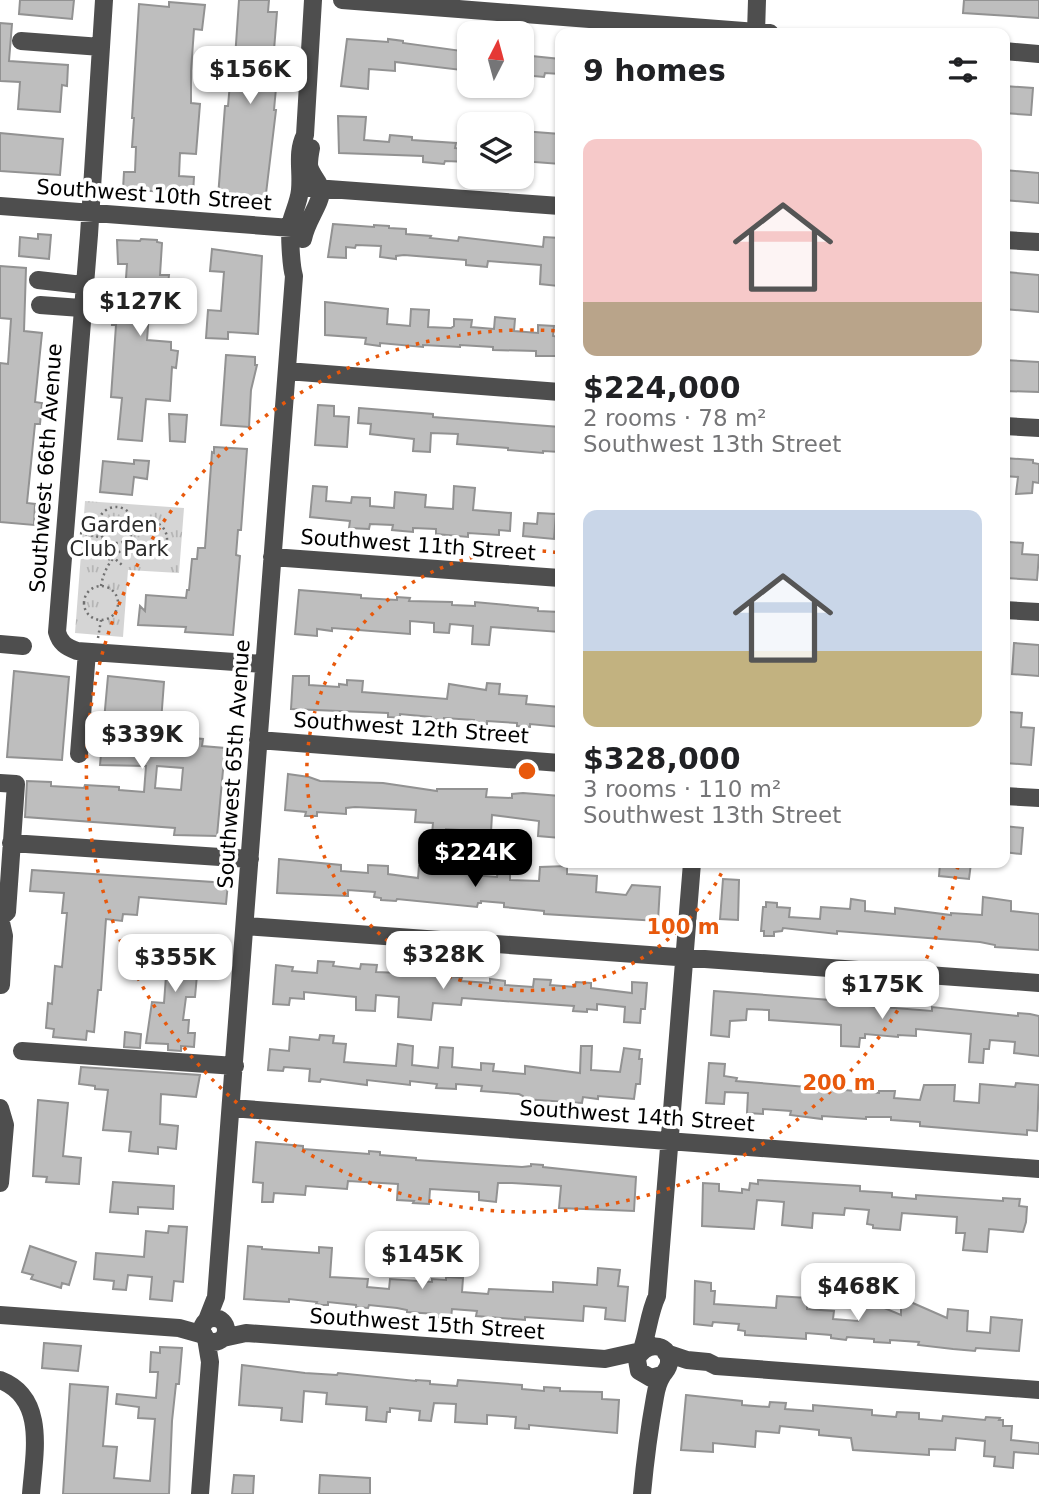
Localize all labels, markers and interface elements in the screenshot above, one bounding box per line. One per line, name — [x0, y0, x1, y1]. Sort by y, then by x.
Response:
north arrow — [457, 21, 534, 98]
map controls — [457, 21, 534, 189]
pin: $156K — [201, 46, 299, 106]
icon: filters — [944, 51, 982, 89]
text: 9 homes — [583, 53, 726, 88]
text: $156K — [209, 56, 291, 82]
button: layers — [457, 112, 534, 189]
street label: Southwest 10th Street — [36, 175, 272, 215]
icon: home — [720, 184, 846, 310]
pin: $127K — [91, 278, 189, 338]
text: $127K — [99, 288, 181, 314]
street label: Southwest 66th Avenue — [25, 342, 67, 594]
text: $224,000 — [583, 370, 741, 405]
text: 2 rooms · 78 m² — [583, 405, 767, 431]
text: Southwest 13th Street — [583, 431, 841, 457]
park label: Garden Club Park — [69, 513, 169, 561]
street label: Southwest 11th Street — [300, 525, 536, 565]
icon: home — [720, 555, 846, 681]
street label: Southwest 65th Avenue — [213, 638, 255, 890]
street label: Southwest 12th Street — [293, 708, 529, 748]
pin: $339K — [93, 712, 191, 771]
text: $339K — [101, 721, 183, 747]
text: $328,000 — [583, 741, 741, 776]
centre of rings — [515, 759, 539, 783]
text: 3 rooms · 110 m² — [583, 776, 781, 802]
text: Southwest 13th Street — [583, 802, 841, 828]
pin: $224K — [426, 830, 524, 889]
text: $224K — [434, 839, 516, 865]
text: 100 m — [646, 915, 720, 939]
pin: $328K — [394, 932, 492, 991]
pin: $355K — [126, 934, 224, 994]
text: $328K — [402, 941, 484, 967]
text: $355K — [134, 944, 216, 970]
pin: $175K — [833, 962, 931, 1021]
text: $175K — [841, 971, 923, 997]
text: 200 m — [802, 1071, 876, 1095]
street label: Southwest 14th Street — [519, 1096, 755, 1136]
pin: $145K — [373, 1232, 471, 1291]
text: $145K — [381, 1241, 463, 1267]
pin: $468K — [809, 1264, 907, 1323]
text: $468K — [817, 1273, 899, 1299]
street label: Southwest 15th Street — [309, 1304, 545, 1344]

